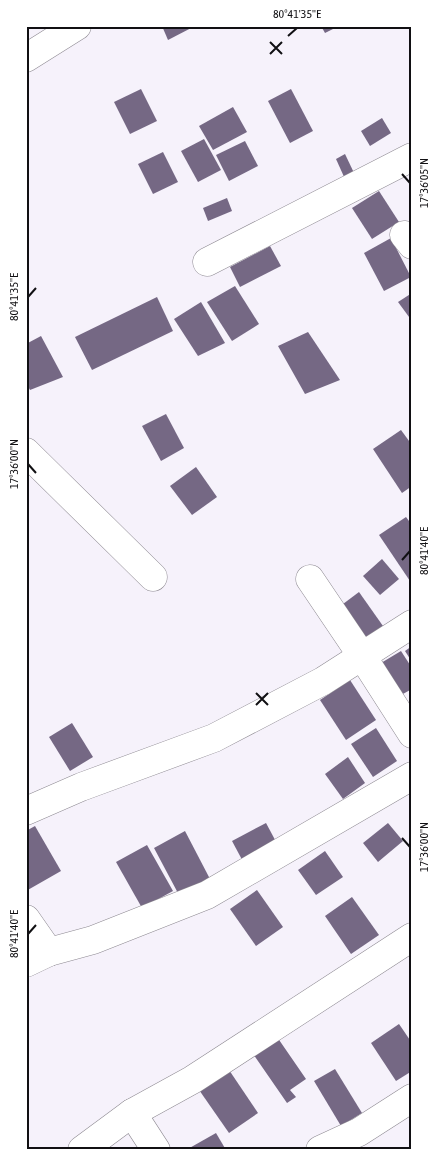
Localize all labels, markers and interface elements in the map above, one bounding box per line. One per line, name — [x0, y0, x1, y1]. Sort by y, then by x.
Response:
text: 80°41'35"E — [273, 7, 321, 21]
text: 17°36'05"N — [417, 158, 431, 208]
text: 80°41'35"E — [7, 273, 21, 321]
text: 17°36'00"N — [7, 439, 21, 489]
text: 80°41'40"E — [417, 527, 431, 575]
text: 17°36'00"N — [417, 822, 431, 872]
text: 80°41'40"E — [7, 910, 21, 958]

